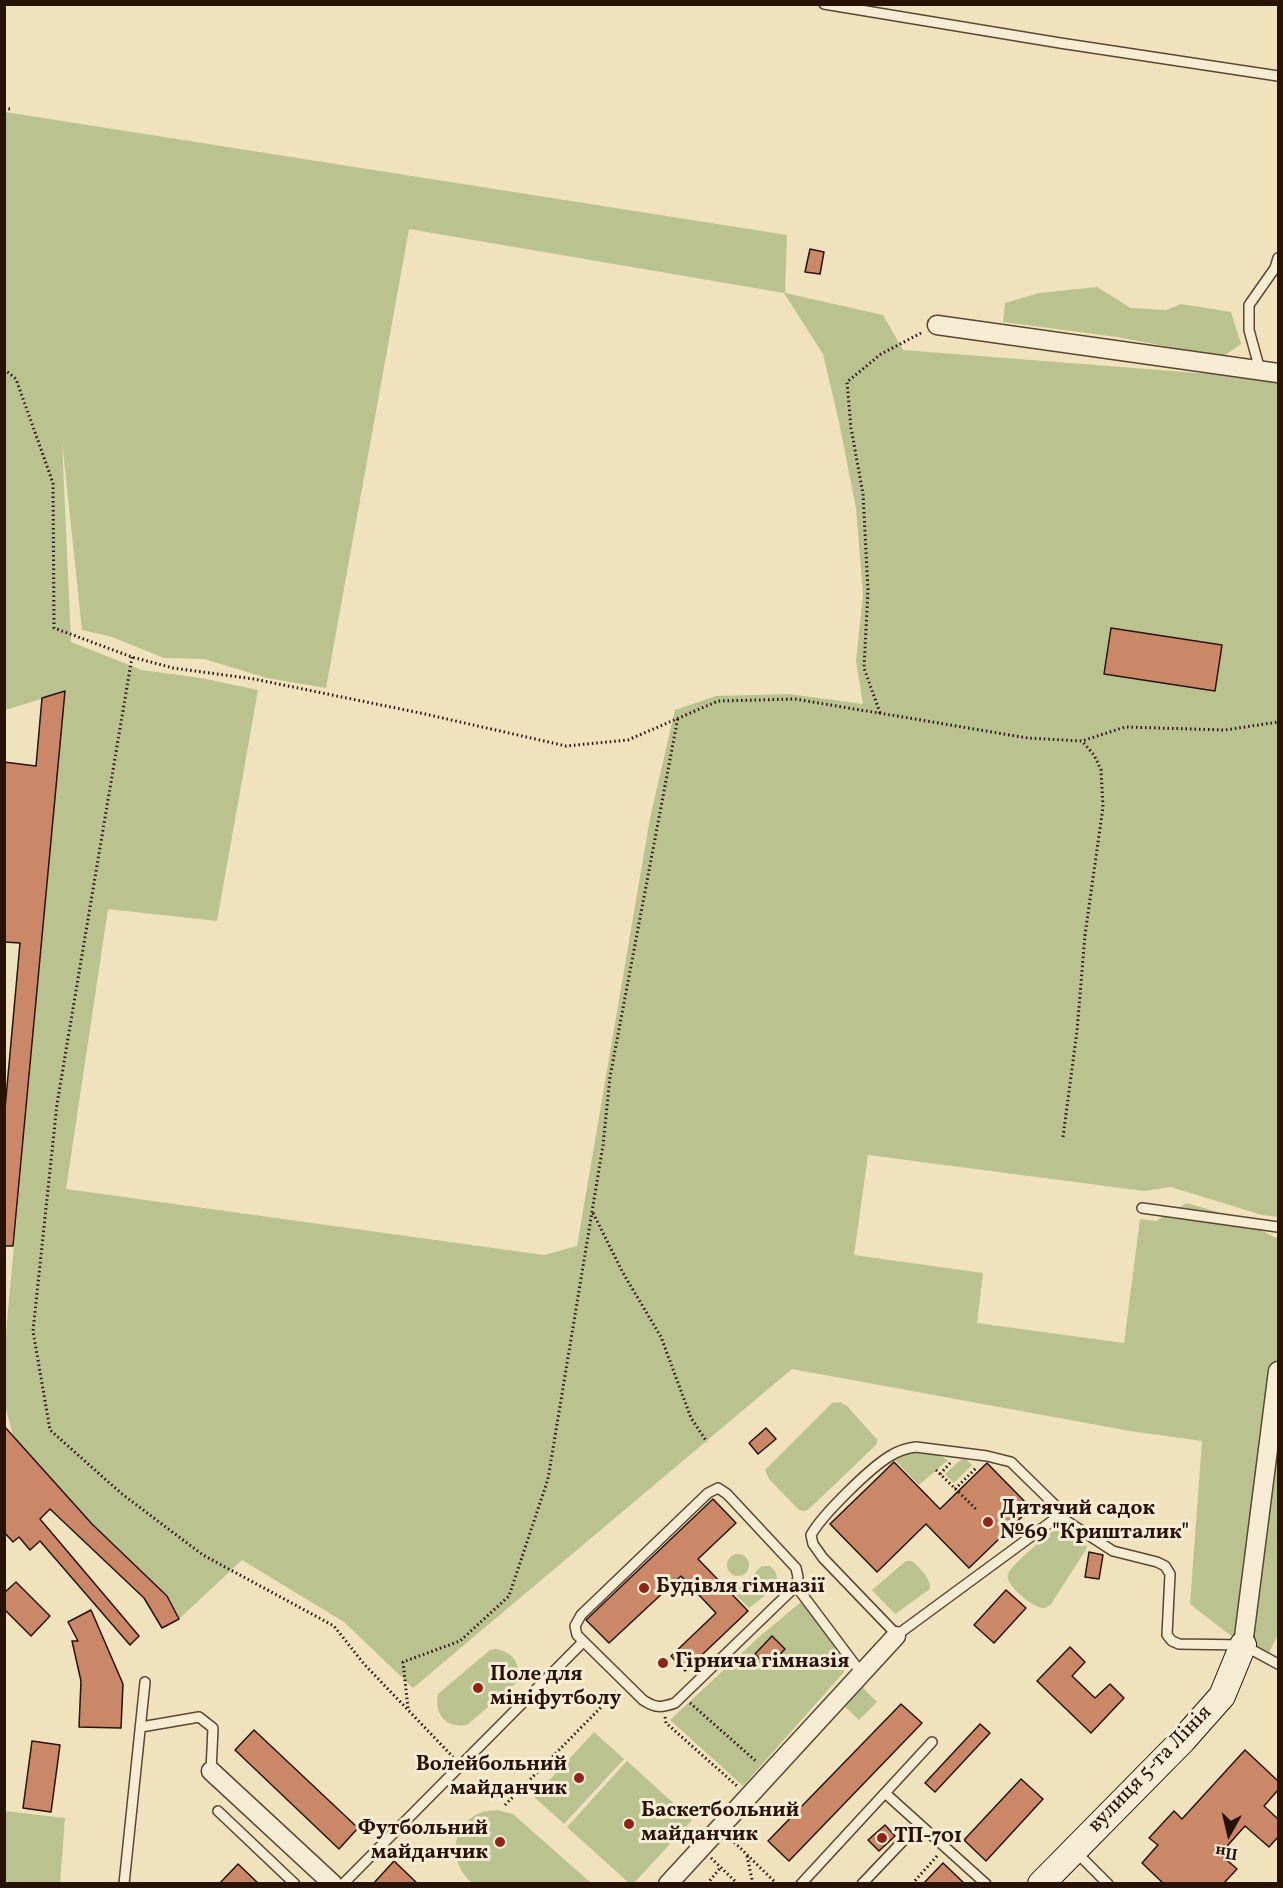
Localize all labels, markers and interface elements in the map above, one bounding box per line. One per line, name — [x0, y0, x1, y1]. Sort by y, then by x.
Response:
place label: Дитячий садок №69 "Кришталик" — [1000, 1497, 1189, 1547]
marker: Дитячий садок №69 "Кришталик" — [981, 1515, 995, 1529]
place label: Будівля гімназії — [656, 1575, 825, 1601]
marker: Будівля гімназії — [637, 1581, 651, 1595]
place label: Гірнича гімназія — [675, 1650, 849, 1676]
marker: Гірнича гімназія — [656, 1656, 670, 1670]
place label: Поле для мініфутболу — [490, 1663, 621, 1713]
marker: Поле для мініфутболу — [471, 1681, 485, 1695]
street label: вулиця 5-та Лінія — [1084, 1701, 1218, 1839]
place label: Волейбольний майданчик — [416, 1753, 567, 1803]
marker: Волейбольний майданчик — [572, 1771, 586, 1785]
place label: Баскетбольний майданчик — [641, 1799, 799, 1849]
north arrow — [1199, 1804, 1259, 1864]
place label: Футбольний майданчик — [358, 1817, 488, 1867]
marker: Баскетбольний майданчик — [622, 1817, 636, 1831]
place label: ТП-701 — [894, 1825, 962, 1851]
marker: ТП-701 — [875, 1831, 889, 1845]
marker: Футбольний майданчик — [493, 1835, 507, 1849]
text: Пн — [1214, 1839, 1239, 1864]

